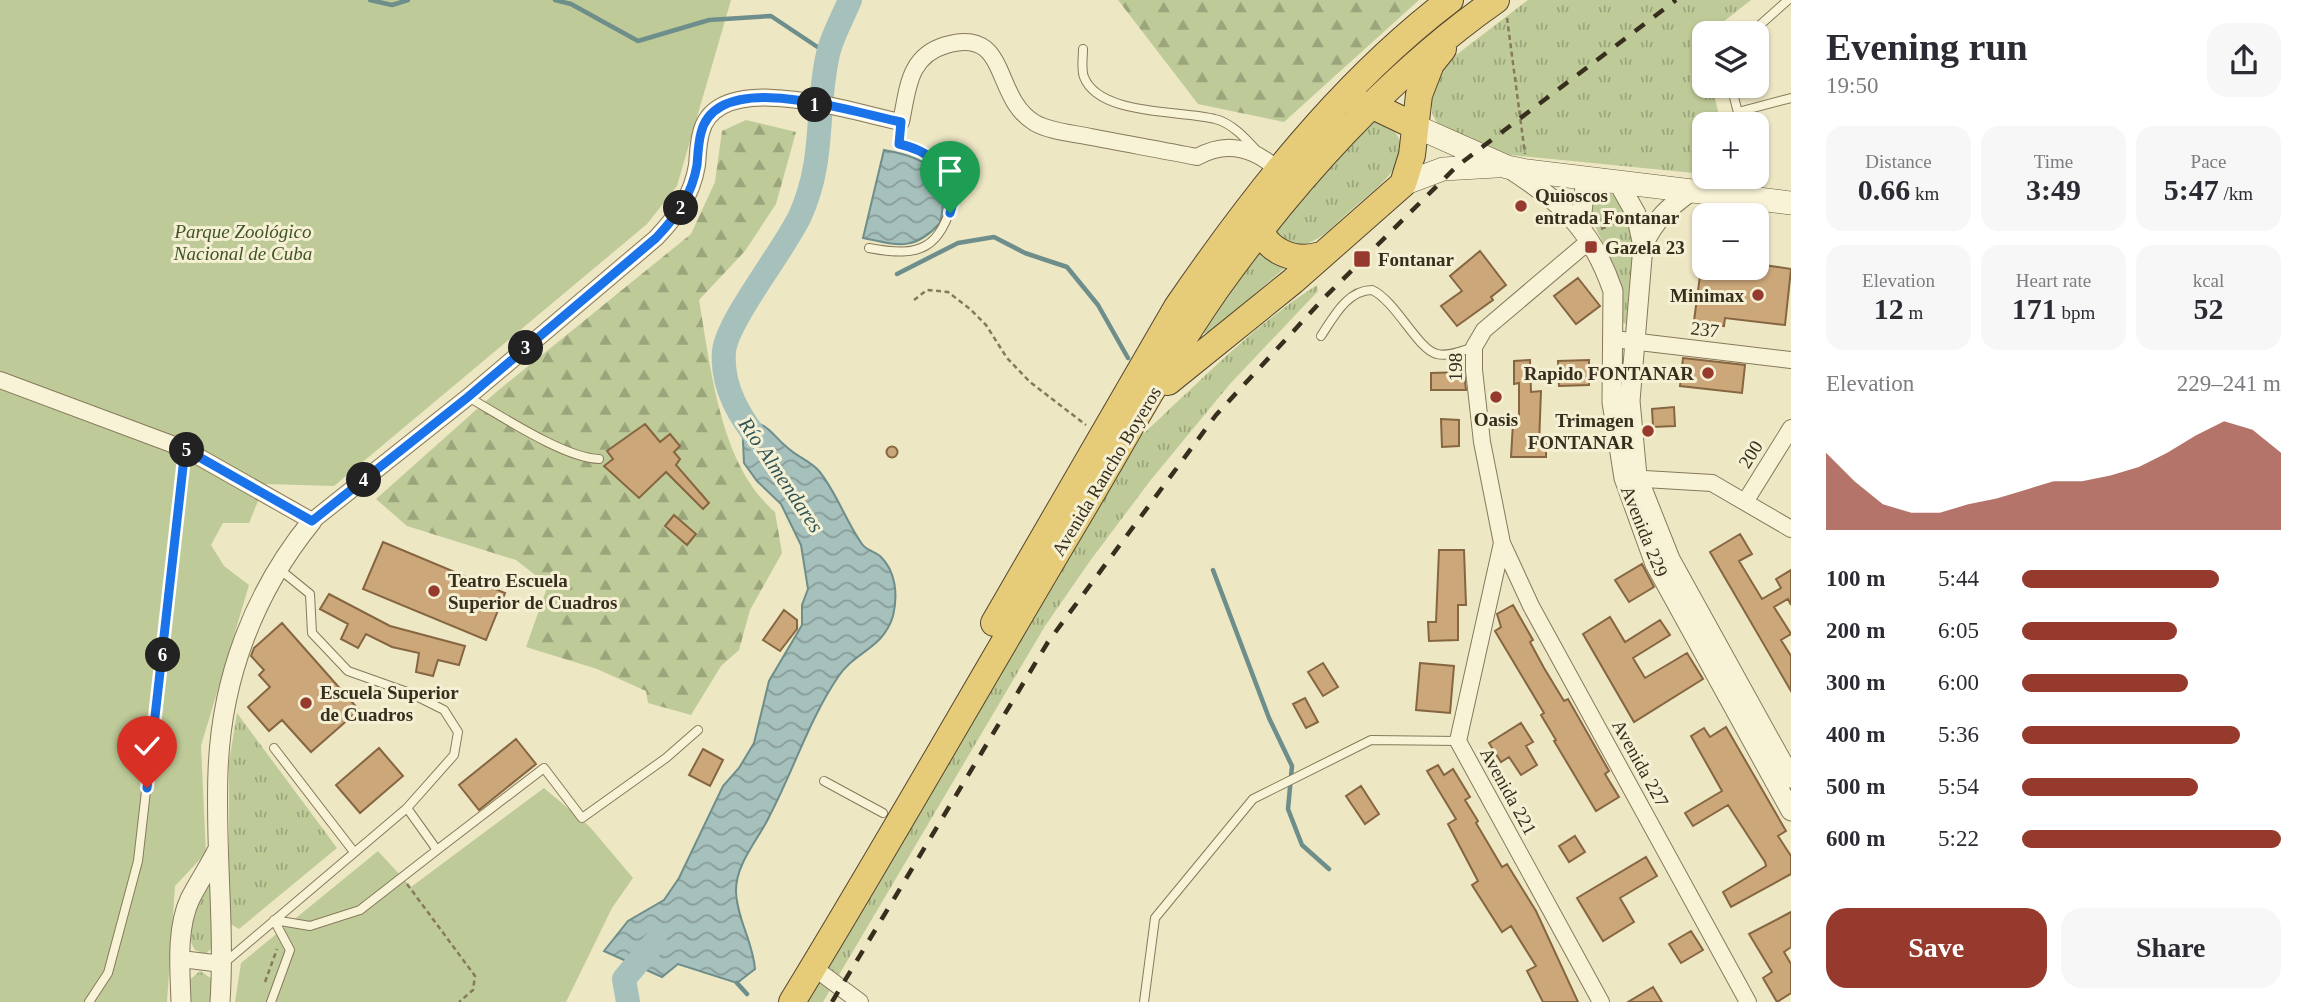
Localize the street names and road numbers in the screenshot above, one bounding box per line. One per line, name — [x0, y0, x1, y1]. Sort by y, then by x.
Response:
street label: 237 — [1690, 317, 1720, 342]
street label: 198 — [1445, 353, 1466, 381]
street label: Avenida Rancho Boyeros — [1048, 383, 1165, 560]
street label: 200 — [1734, 437, 1767, 472]
street label: Avenida 229 — [1617, 483, 1672, 580]
street label: Avenida 227 — [1608, 716, 1673, 810]
street label: Avenida 221 — [1476, 744, 1541, 838]

